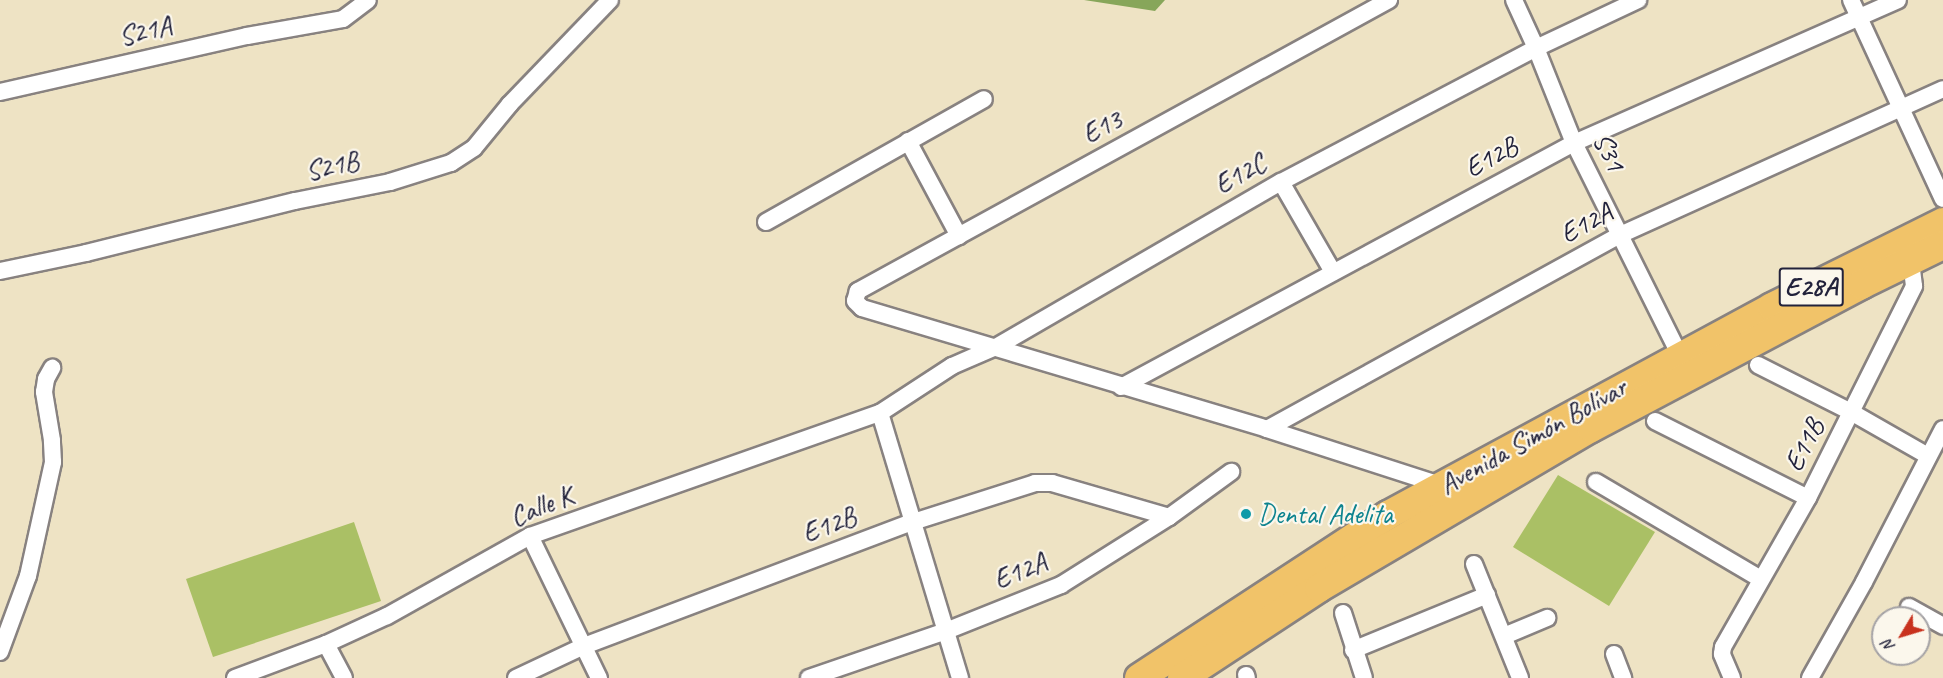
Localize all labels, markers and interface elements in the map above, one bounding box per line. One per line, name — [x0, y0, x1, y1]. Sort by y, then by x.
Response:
street label: S21A — [115, 9, 175, 53]
street label: E13 — [1076, 103, 1128, 151]
street label: S31 — [1585, 127, 1633, 177]
street label: E12B — [1459, 129, 1523, 185]
street label: S21B — [302, 144, 362, 188]
street label: E12C — [1209, 146, 1271, 202]
street label: E12A — [1554, 195, 1618, 251]
road number: E28A — [1778, 263, 1844, 311]
street label: Avenida Simón Bolívar — [1433, 371, 1633, 501]
street label: E11B — [1777, 413, 1831, 477]
street label: Calle K — [505, 478, 577, 534]
place label: Dental Adelita — [1258, 497, 1393, 531]
street label: E12B — [798, 500, 860, 550]
marker: Dental Adelita — [1239, 507, 1253, 521]
street label: E12A — [989, 545, 1051, 597]
north arrow — [1871, 606, 1931, 666]
text: N — [1877, 636, 1899, 656]

